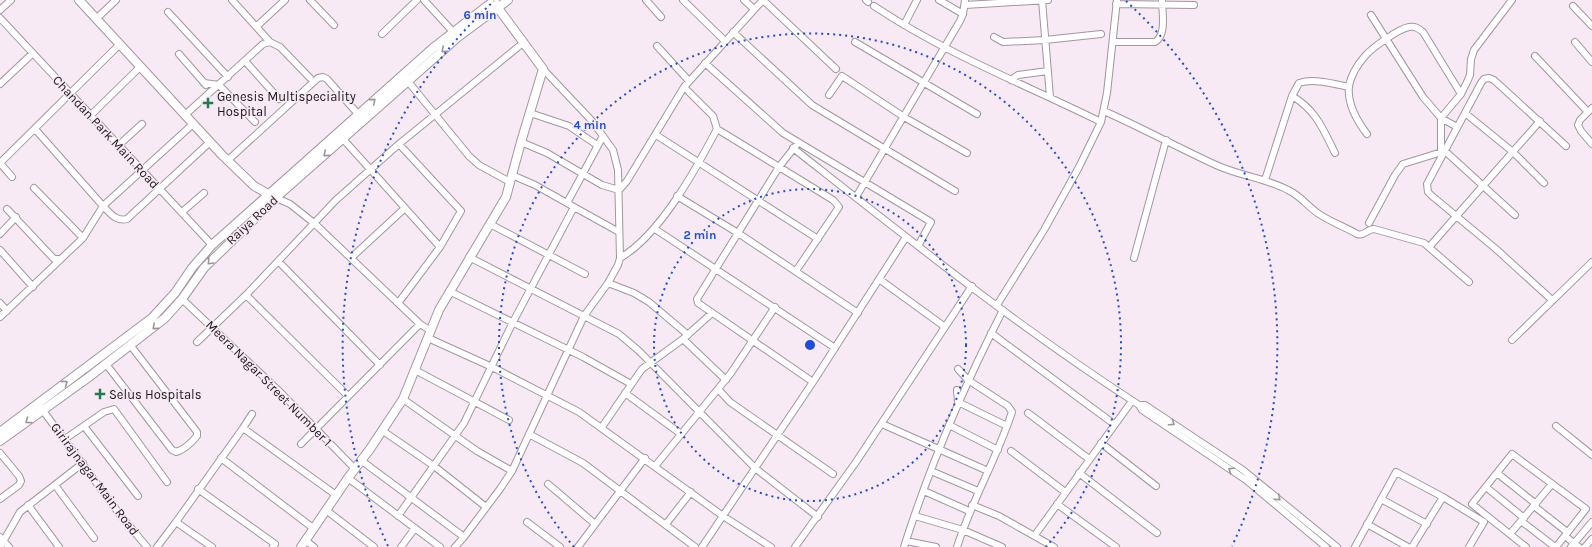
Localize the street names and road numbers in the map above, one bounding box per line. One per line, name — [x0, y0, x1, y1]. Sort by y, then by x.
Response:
street label: Chandan Park Main Road — [50, 72, 162, 192]
street label: Raiya Road — [223, 192, 281, 248]
street label: Meera Nagar Street Number 1 — [203, 317, 335, 449]
street label: Girirajnagar Main Road — [48, 420, 142, 538]

